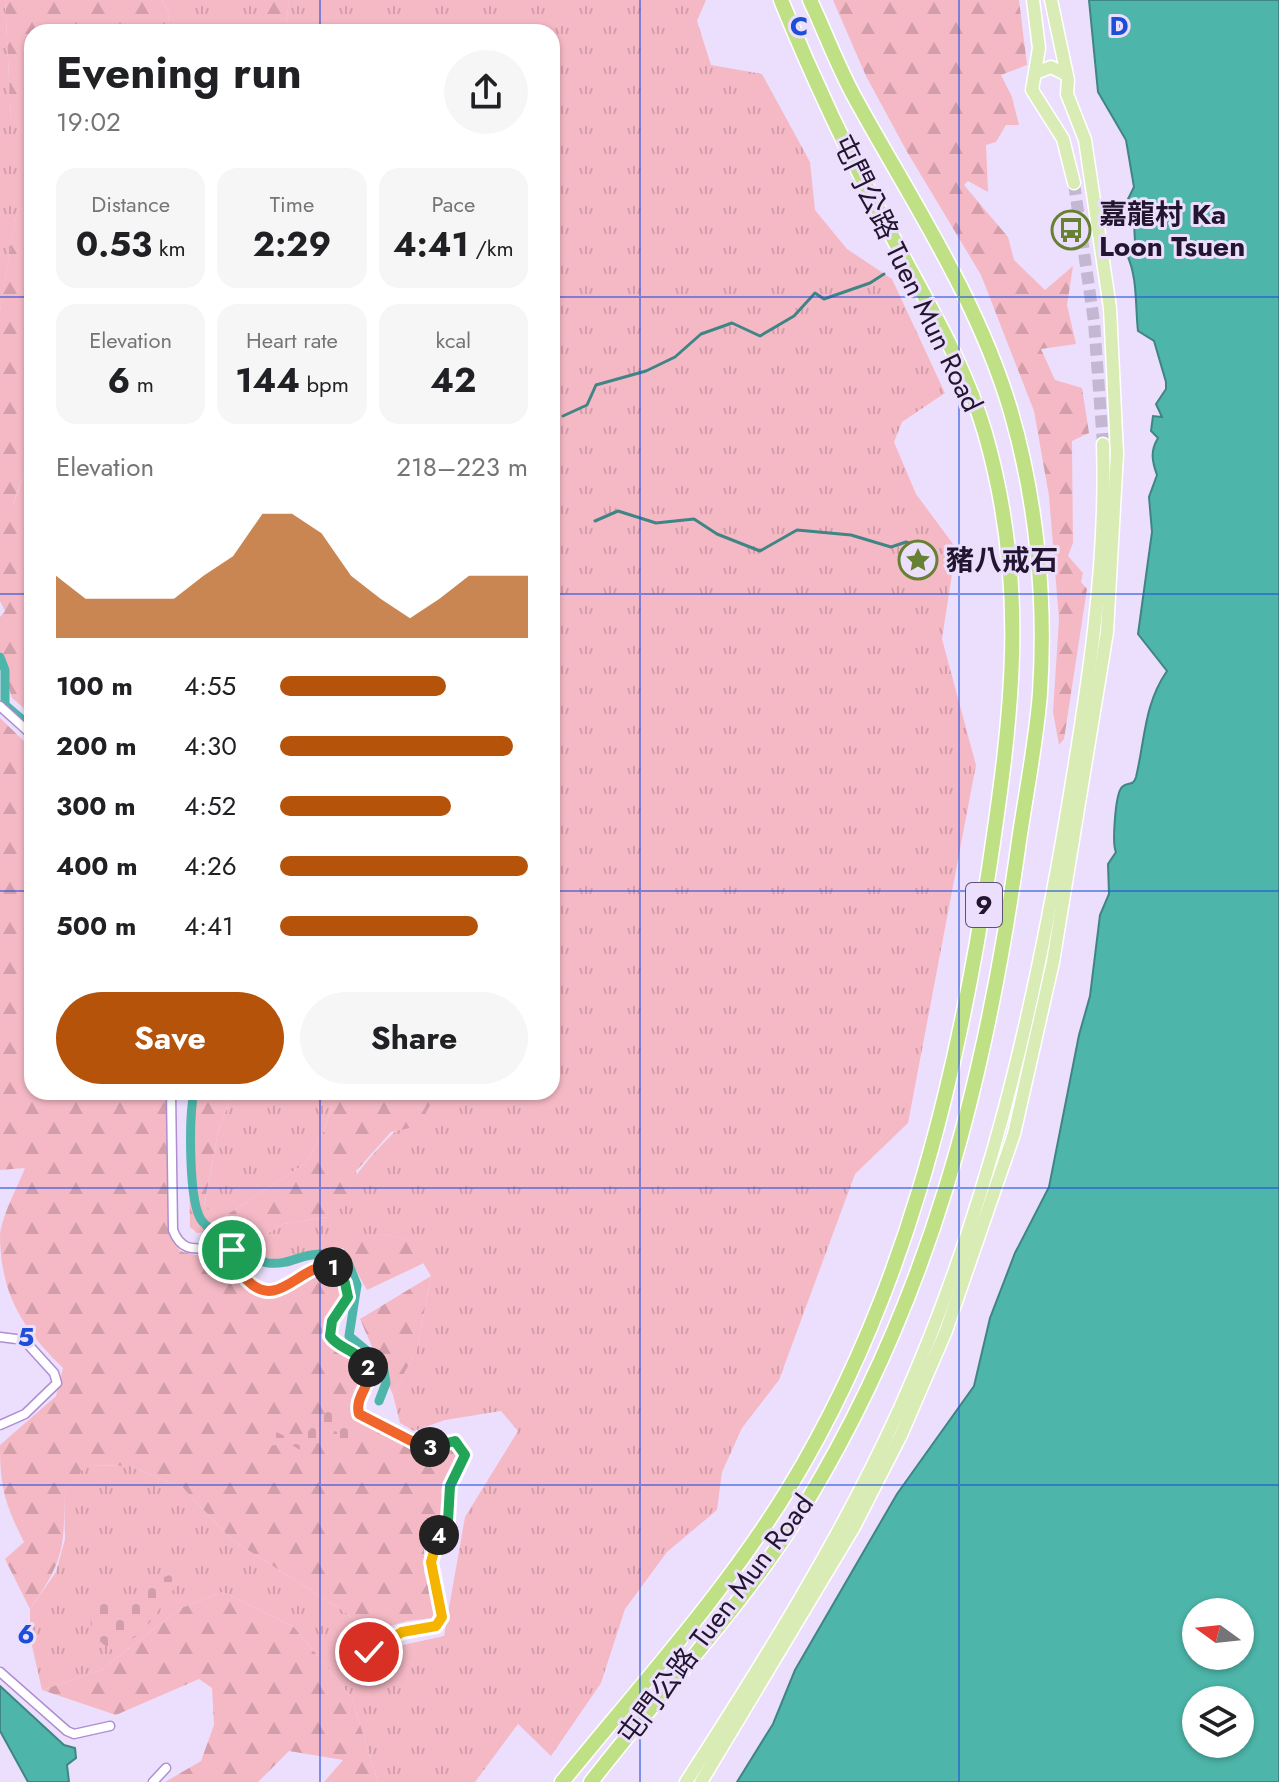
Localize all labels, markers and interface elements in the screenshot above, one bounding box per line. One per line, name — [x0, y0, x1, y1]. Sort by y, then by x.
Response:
text: C — [790, 7, 808, 45]
text: D — [1109, 7, 1129, 45]
text: Evening run — [56, 41, 302, 105]
button: share — [444, 50, 528, 134]
text: 19:02 — [56, 103, 121, 141]
street label: 屯門公路 Tuen Mun Road — [822, 127, 993, 419]
text: Distance — [91, 188, 170, 220]
text: Time — [270, 188, 314, 220]
text: Pace — [431, 188, 475, 220]
place label: 嘉龍村 Ka Loon Tsuen — [1099, 194, 1245, 267]
bus stop icon: 嘉龍村 Ka Loon Tsuen — [1050, 209, 1092, 251]
text: 0.53 — [76, 220, 152, 269]
text: 2:29 — [253, 220, 331, 269]
text: 4:41 — [393, 220, 469, 269]
text: km — [152, 232, 186, 264]
text: /km — [469, 232, 514, 264]
text: Elevation — [89, 324, 172, 356]
text: Heart rate — [246, 324, 338, 356]
text: kcal — [436, 324, 471, 356]
text: 6 — [107, 356, 130, 405]
text: 144 — [235, 356, 300, 405]
text: 42 — [430, 356, 476, 405]
text: m — [130, 368, 154, 400]
text: bpm — [300, 368, 349, 400]
text: Elevation — [56, 448, 154, 486]
text: 218–223 m — [396, 448, 528, 486]
place icon: 豬八戒石 — [897, 539, 939, 581]
place label: 豬八戒石 — [946, 540, 1058, 581]
text: 100 m — [56, 667, 133, 705]
text: 4:55 — [184, 667, 236, 705]
text: 200 m — [56, 727, 137, 765]
text: 4:30 — [184, 727, 237, 765]
text: 300 m — [56, 787, 136, 825]
text: 4:52 — [184, 787, 236, 825]
text: 400 m — [56, 847, 138, 885]
text: 4:26 — [184, 847, 237, 885]
road number: 9 — [966, 883, 1002, 927]
text: 500 m — [56, 907, 136, 945]
text: 4:41 — [184, 907, 234, 945]
button: Save — [56, 992, 284, 1084]
button: Share — [300, 992, 528, 1084]
pin — [198, 1216, 266, 1284]
icon: arrive — [210, 1228, 254, 1272]
pin: 1 — [313, 1247, 353, 1287]
text: 1 — [327, 1251, 339, 1283]
text: 5 — [18, 1318, 34, 1356]
pin: 2 — [348, 1347, 388, 1387]
text: 2 — [361, 1351, 375, 1383]
pin: 3 — [410, 1427, 450, 1467]
text: 3 — [423, 1431, 437, 1463]
street label: 屯門公路 Tuen Mun Road — [607, 1485, 823, 1753]
pin: 4 — [419, 1515, 459, 1555]
text: 4 — [431, 1519, 447, 1551]
north arrow — [1182, 1598, 1254, 1670]
map controls — [1182, 1598, 1254, 1758]
text: 6 — [17, 1615, 35, 1653]
pin — [335, 1618, 403, 1686]
icon: check — [347, 1630, 391, 1674]
button: layers — [1182, 1686, 1254, 1758]

